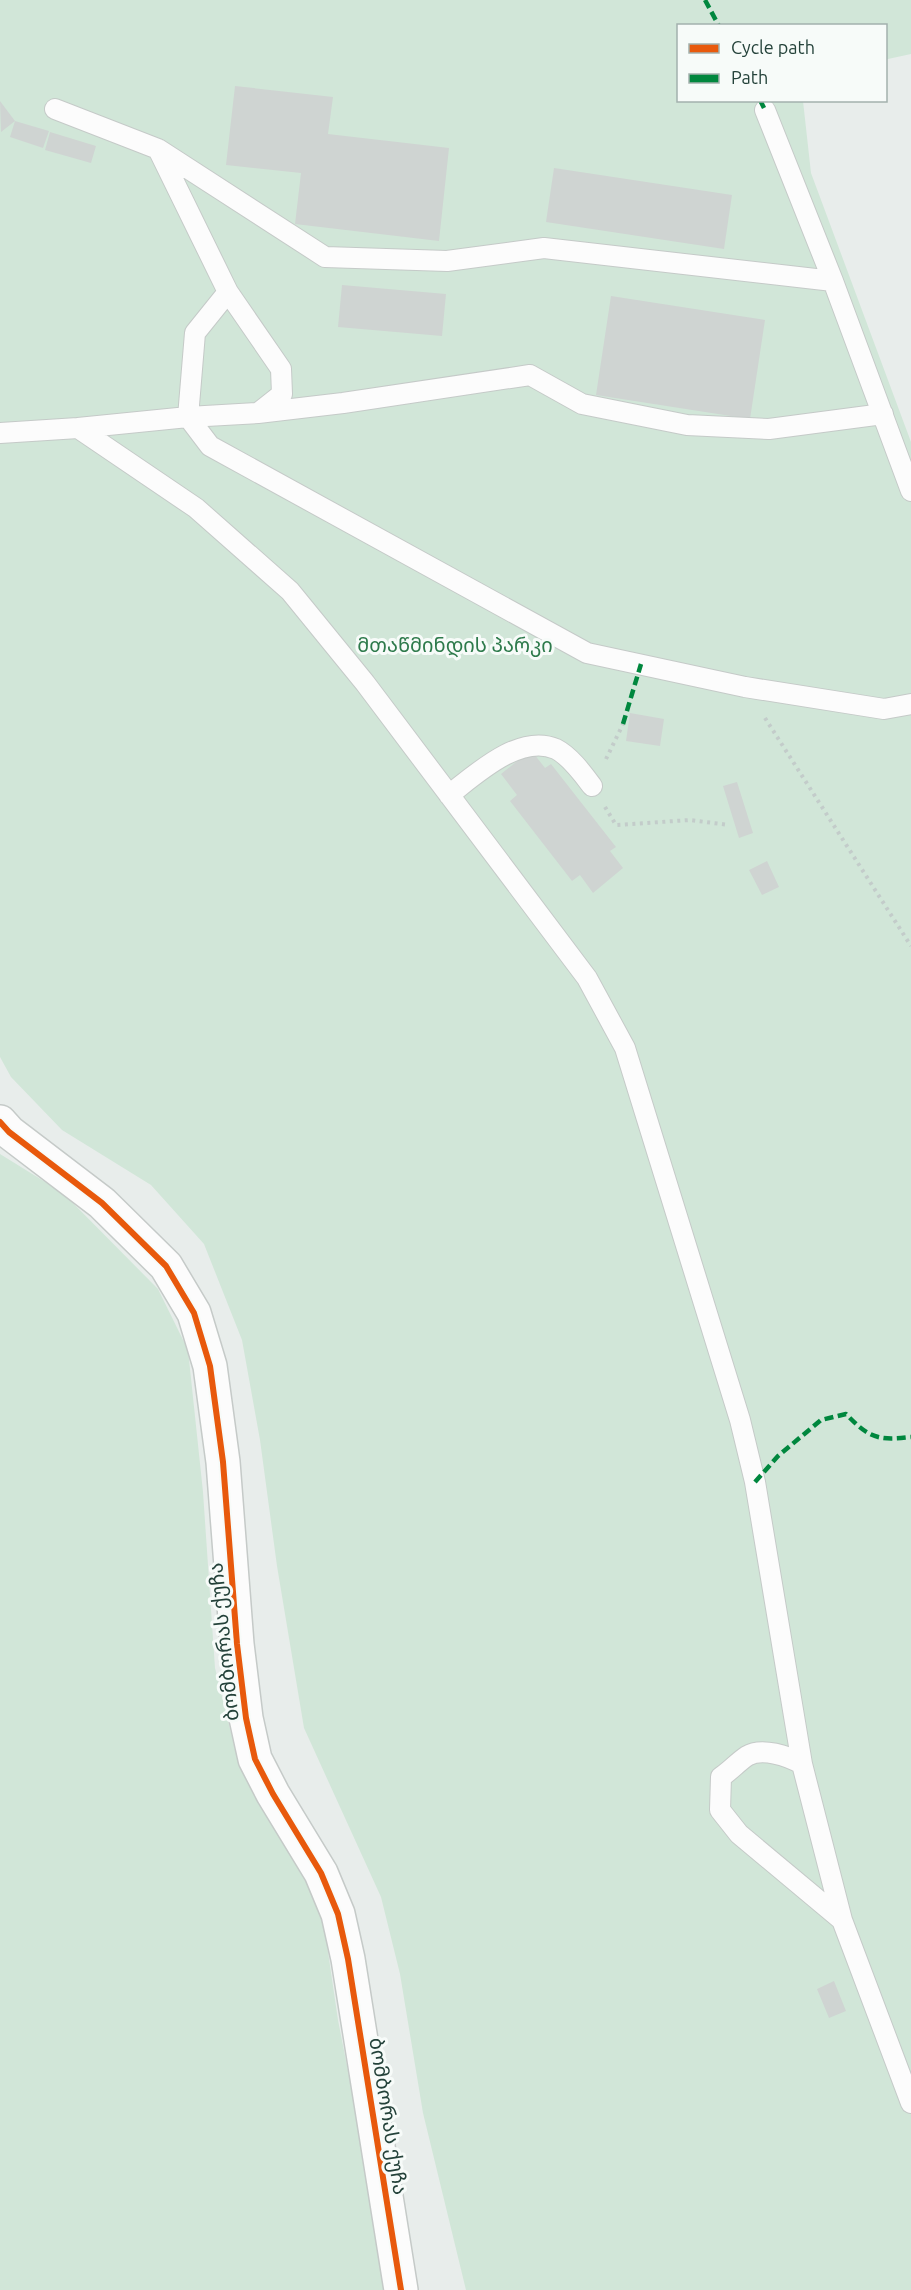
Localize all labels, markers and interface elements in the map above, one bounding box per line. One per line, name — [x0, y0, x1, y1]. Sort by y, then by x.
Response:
legend — [677, 24, 887, 102]
text: Cycle path — [731, 37, 815, 57]
text: Path — [731, 67, 768, 87]
park label: მთაწმინდის პარკი — [357, 633, 553, 658]
street label: ბომბორას ქუჩა — [203, 1562, 244, 1722]
street label: ბომბორას ქუჩა — [364, 2036, 413, 2196]

